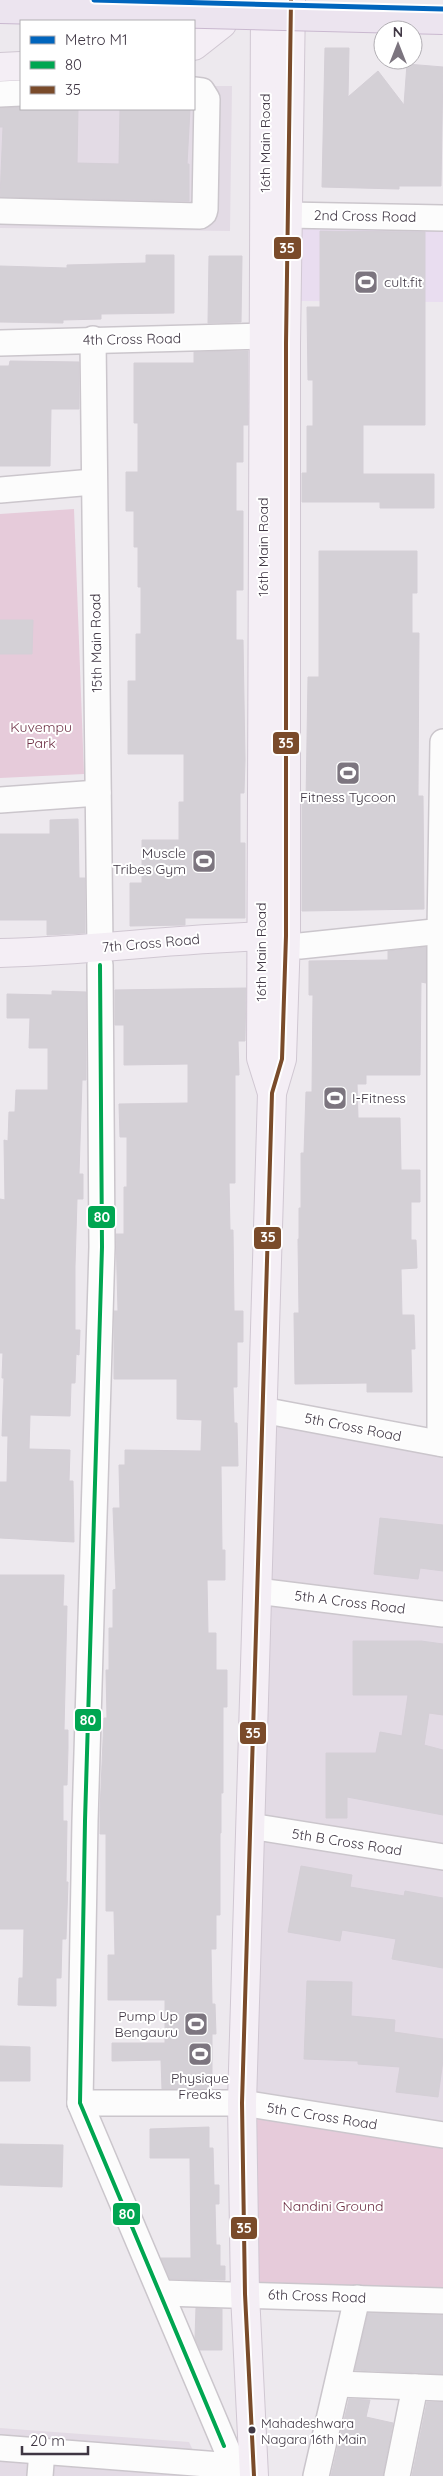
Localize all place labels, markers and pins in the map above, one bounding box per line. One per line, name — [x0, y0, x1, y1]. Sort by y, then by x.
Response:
sports icon: cult.fit — [353, 269, 379, 295]
place label: cult.fit — [384, 273, 423, 291]
sports icon: Fitness Tycoon — [335, 760, 361, 786]
place label: Fitness Tycoon — [300, 788, 396, 806]
place label: Muscle Tribes Gym — [113, 844, 186, 878]
sports icon: Muscle Tribes Gym — [191, 848, 217, 874]
sports icon: I-Fitness — [322, 1085, 348, 1111]
place label: I-Fitness — [352, 1089, 406, 1107]
place label: Pump Up Bengauru — [115, 2007, 178, 2041]
sports icon: Pump Up Bengauru — [183, 2011, 209, 2037]
sports icon: Physique Freaks — [187, 2041, 213, 2067]
place label: Physique Freaks — [171, 2069, 229, 2103]
place label: Mahadeshwara Nagara 16th Main — [261, 2415, 367, 2447]
marker: Mahadeshwara Nagara 16th Main — [247, 2425, 257, 2435]

